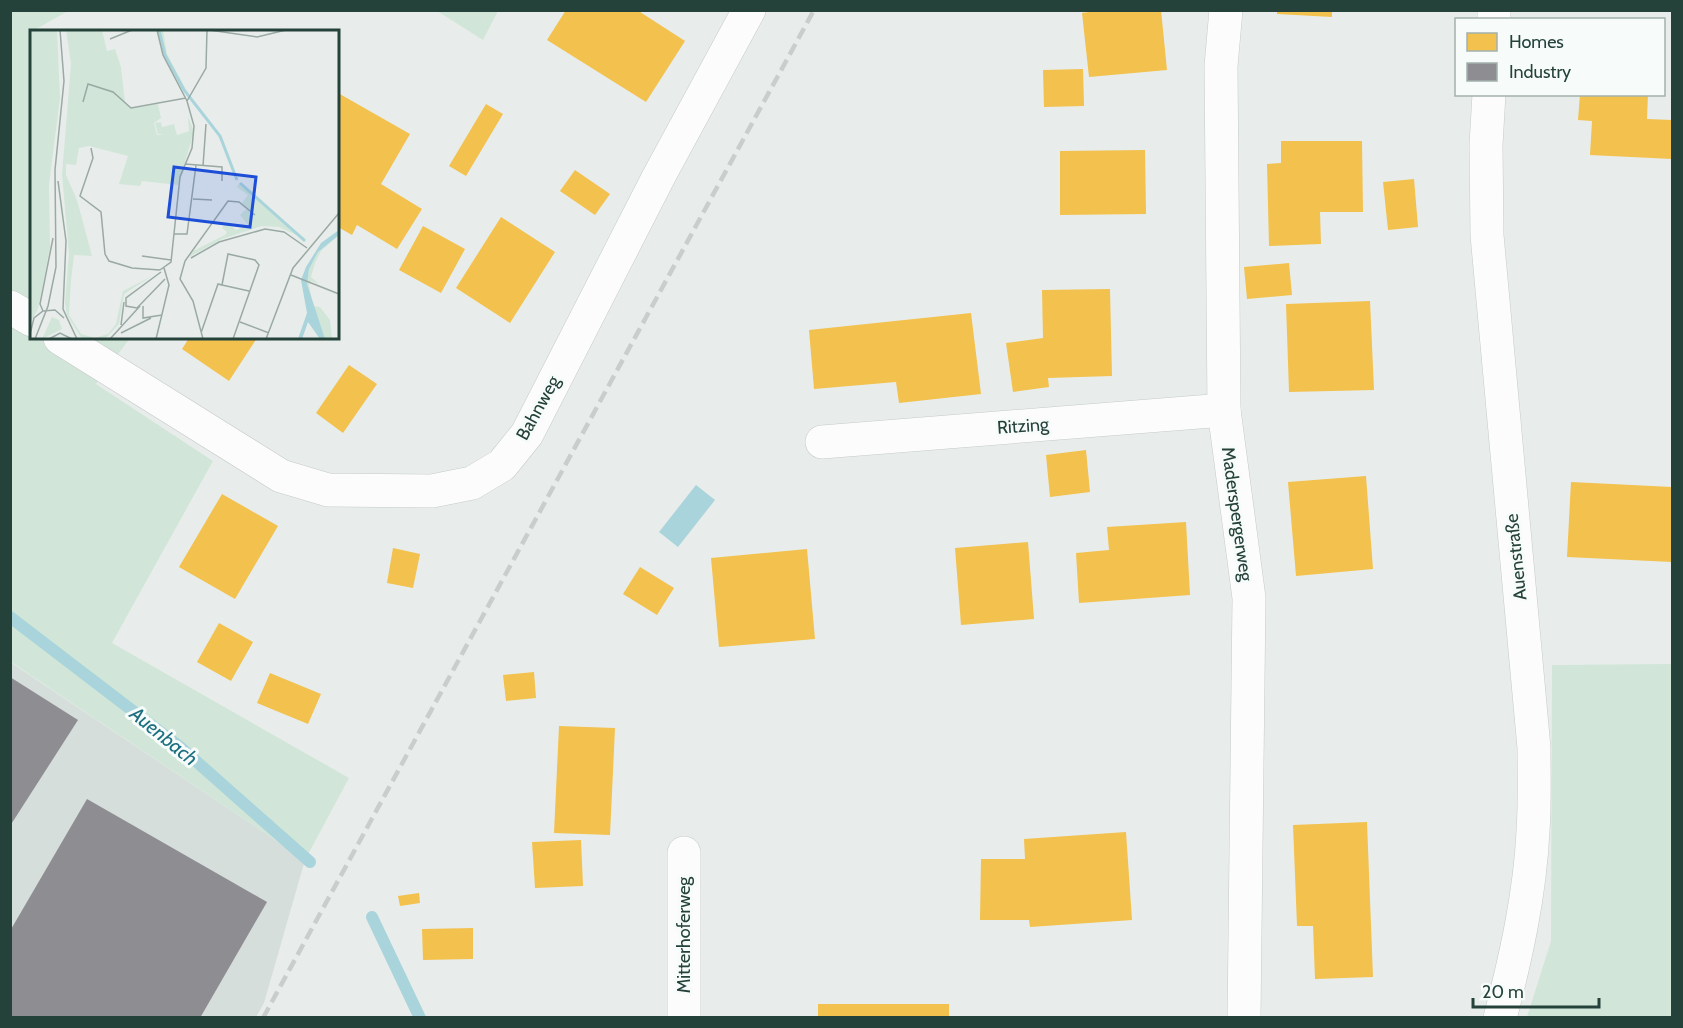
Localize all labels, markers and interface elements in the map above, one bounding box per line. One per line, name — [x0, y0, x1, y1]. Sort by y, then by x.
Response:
legend — [1455, 18, 1665, 96]
inset map — [30, 30, 339, 339]
text: Homes — [1509, 31, 1564, 53]
text: Industry — [1509, 61, 1571, 83]
street label: Bahnweg — [511, 371, 565, 444]
street label: Ritzing — [996, 413, 1051, 439]
street label: Maderspergerweg — [1217, 445, 1257, 584]
street label: Auenstraße — [1501, 513, 1531, 601]
water label: Auenbach — [125, 701, 203, 771]
street label: Mitterhoferweg — [673, 876, 695, 993]
scale bar — [1473, 971, 1599, 1009]
text: 20 m — [1482, 981, 1524, 1003]

